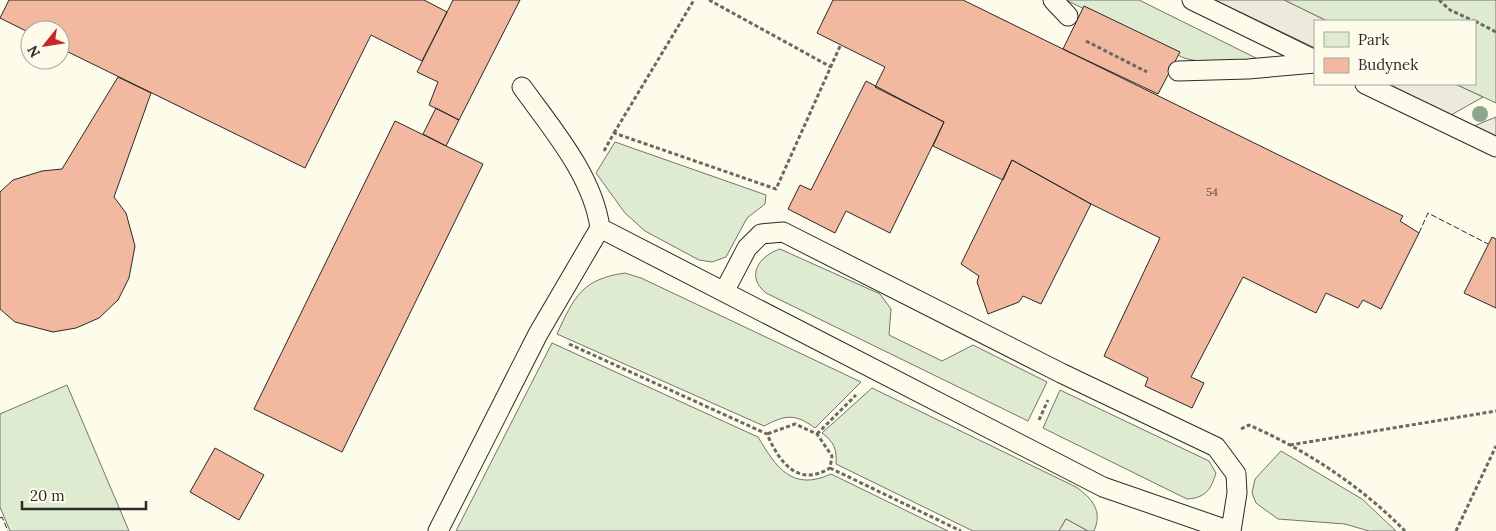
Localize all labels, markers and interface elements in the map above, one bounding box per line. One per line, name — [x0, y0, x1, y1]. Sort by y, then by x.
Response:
north arrow — [20, 20, 70, 70]
legend — [1314, 20, 1476, 85]
text: Park — [1358, 30, 1389, 49]
text: N — [23, 42, 44, 61]
text: Budynek — [1358, 55, 1418, 74]
house number: 54 — [1206, 185, 1218, 199]
scale bar — [22, 478, 146, 510]
text: 20 m — [30, 486, 65, 505]

